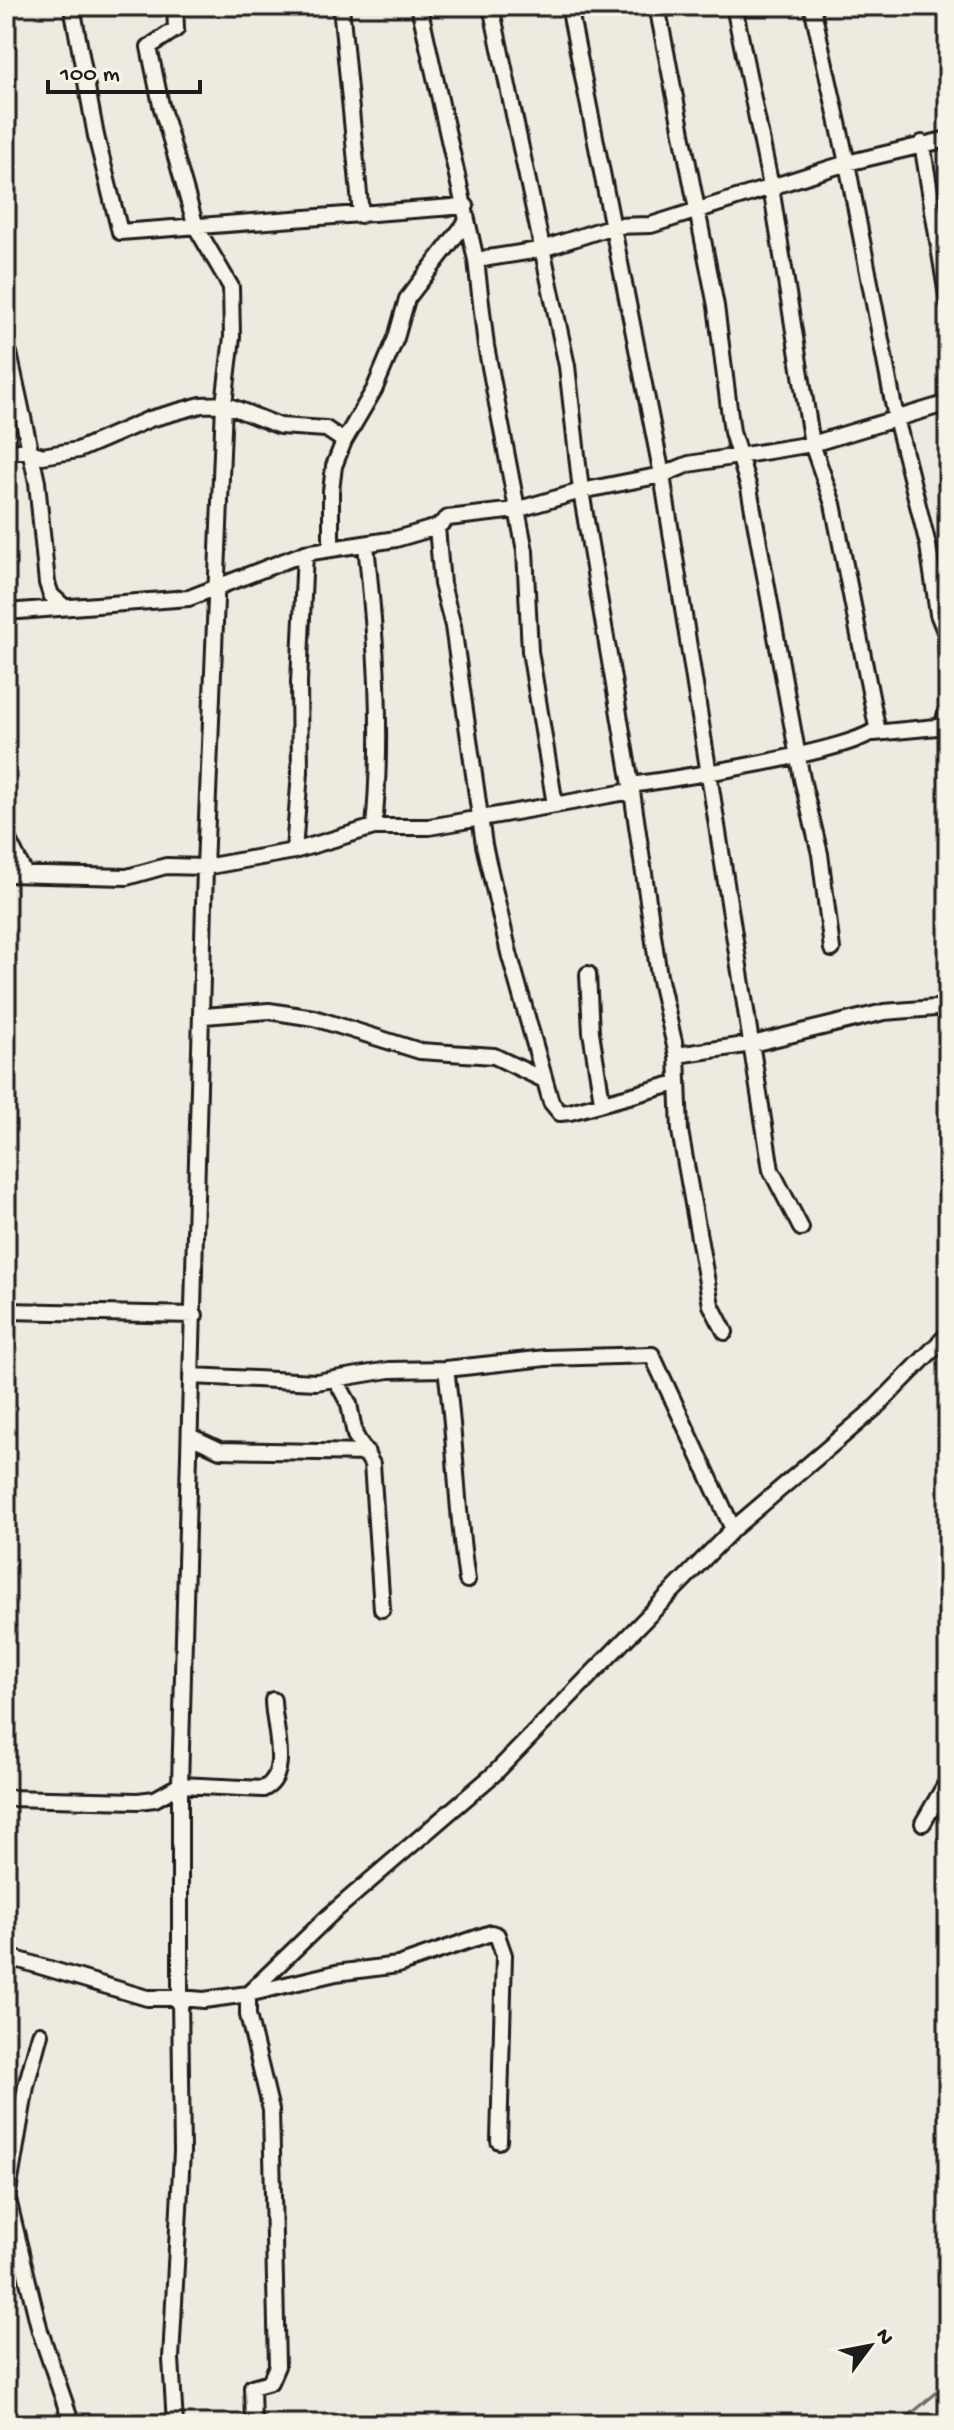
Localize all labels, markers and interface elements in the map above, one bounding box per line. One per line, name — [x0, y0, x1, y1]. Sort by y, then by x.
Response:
scale bar — [48, 44, 200, 94]
text: 100 m — [59, 61, 120, 90]
north arrow — [830, 2306, 910, 2386]
text: N — [869, 2325, 898, 2351]

